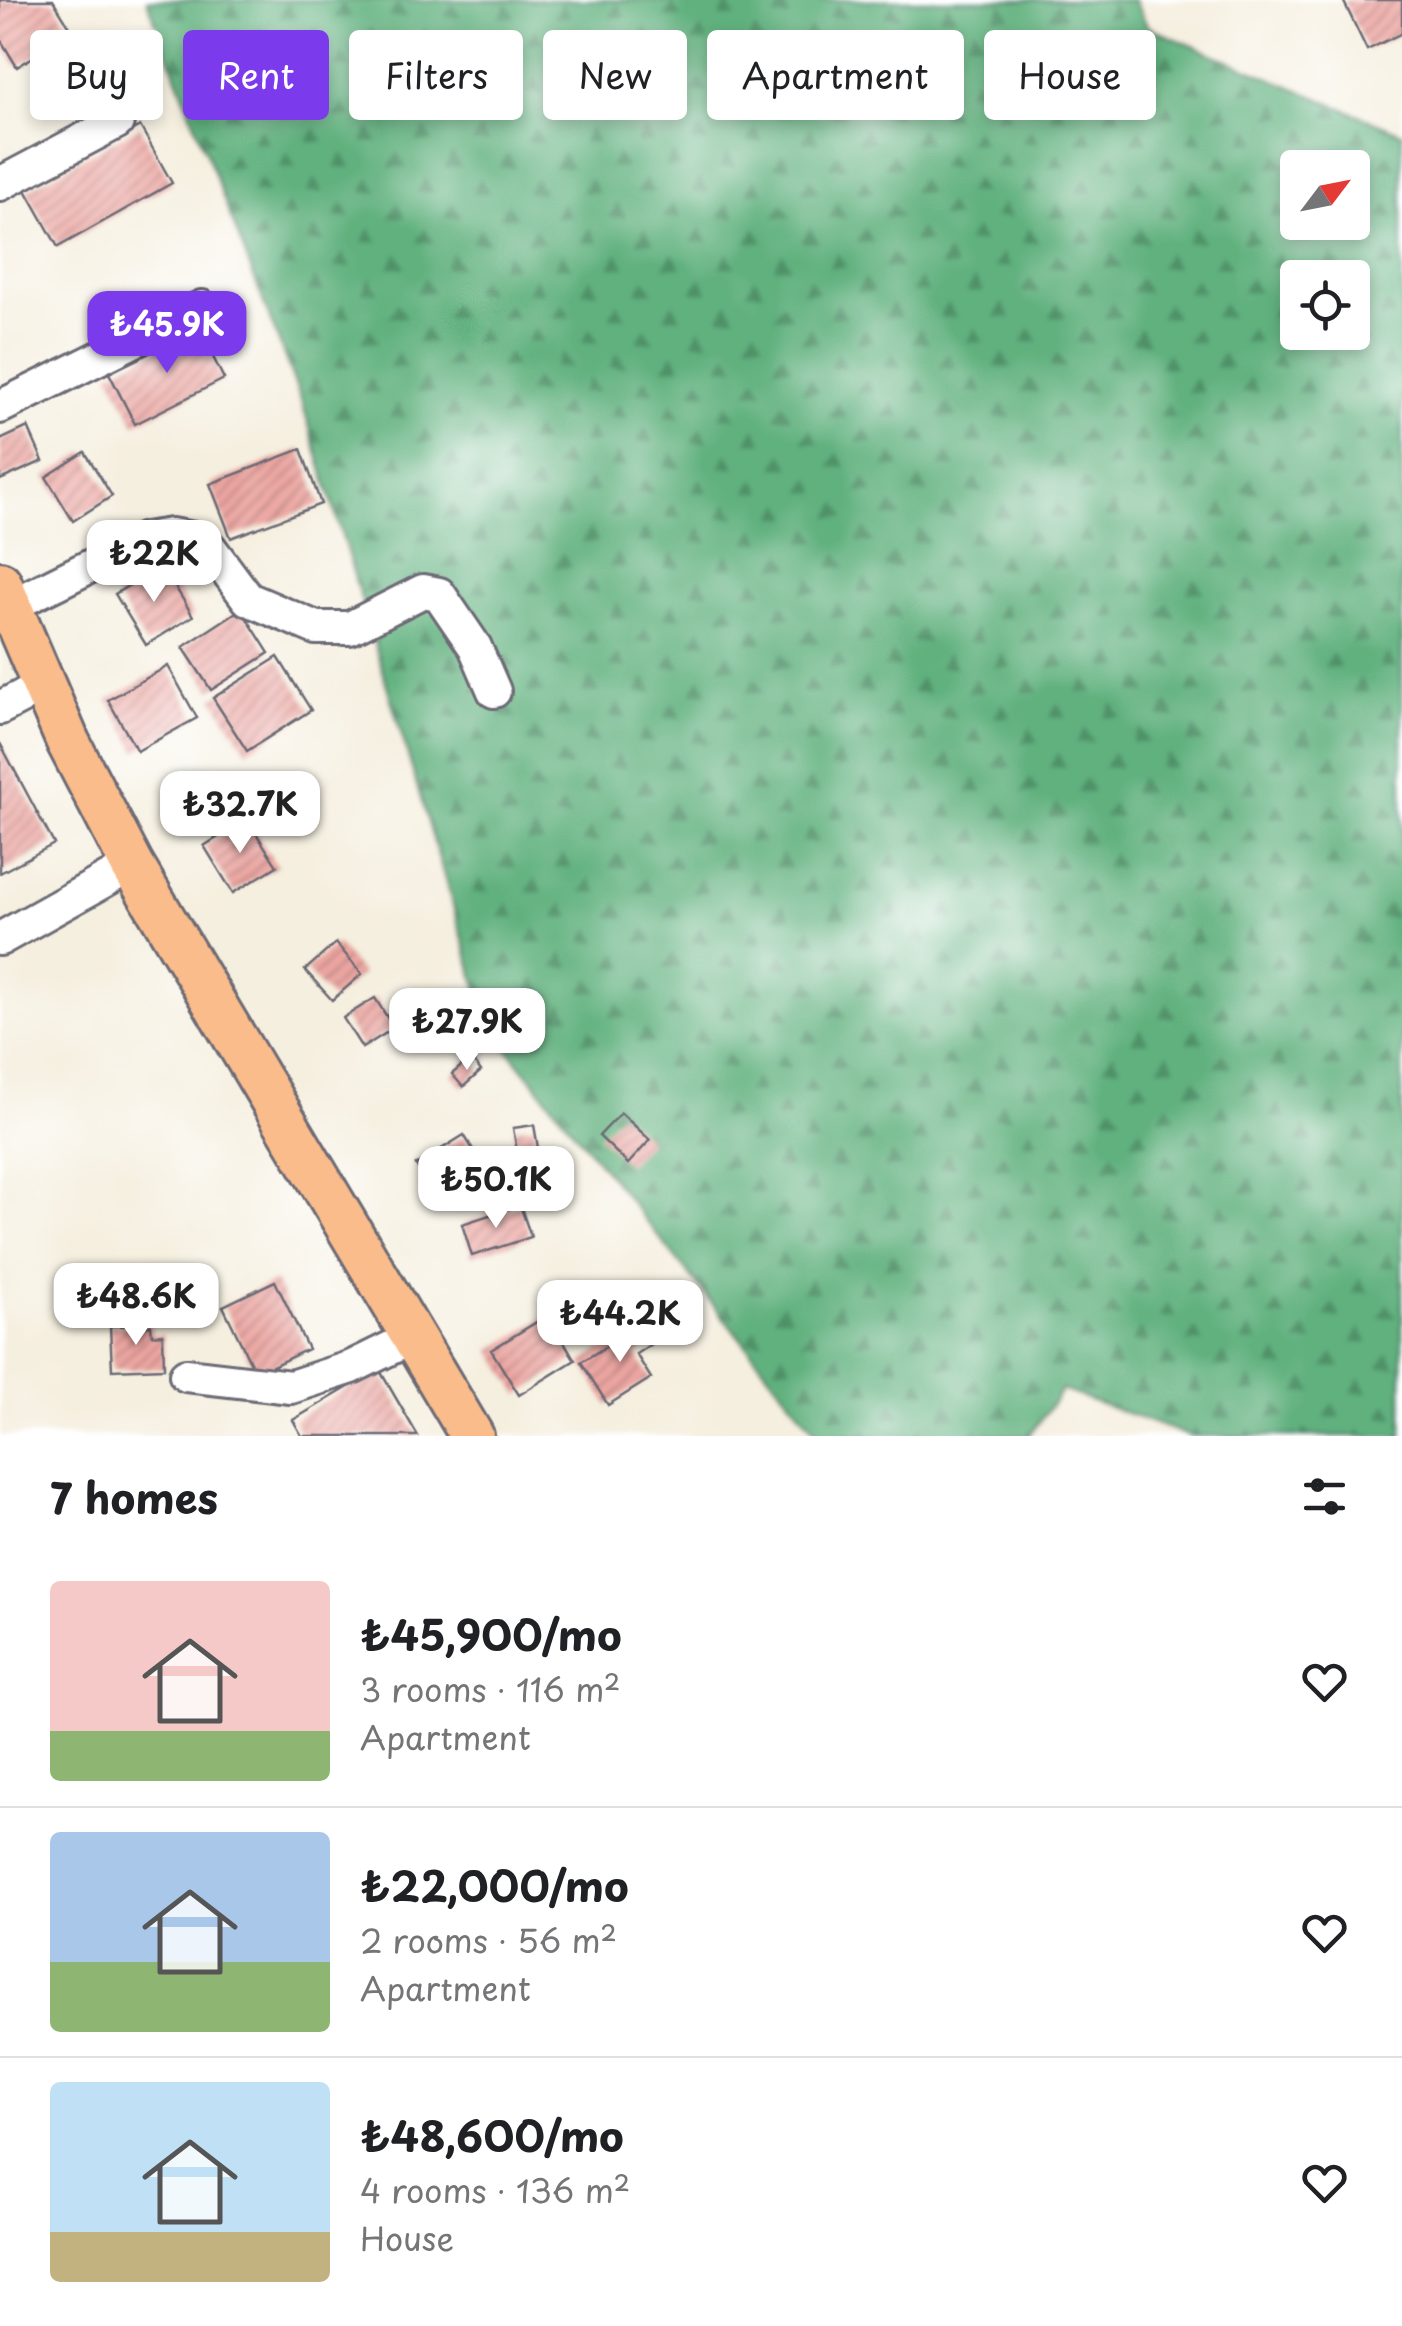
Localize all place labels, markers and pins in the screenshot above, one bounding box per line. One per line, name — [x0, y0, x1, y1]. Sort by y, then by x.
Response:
pin: ₺45.9K — [86, 291, 248, 376]
pin: ₺22K — [95, 520, 213, 605]
pin: ₺32.7K — [159, 771, 321, 856]
pin: ₺27.9K — [386, 988, 548, 1073]
pin: ₺50.1K — [415, 1146, 577, 1231]
pin: ₺48.6K — [55, 1263, 217, 1348]
pin: ₺44.2K — [539, 1280, 701, 1365]

